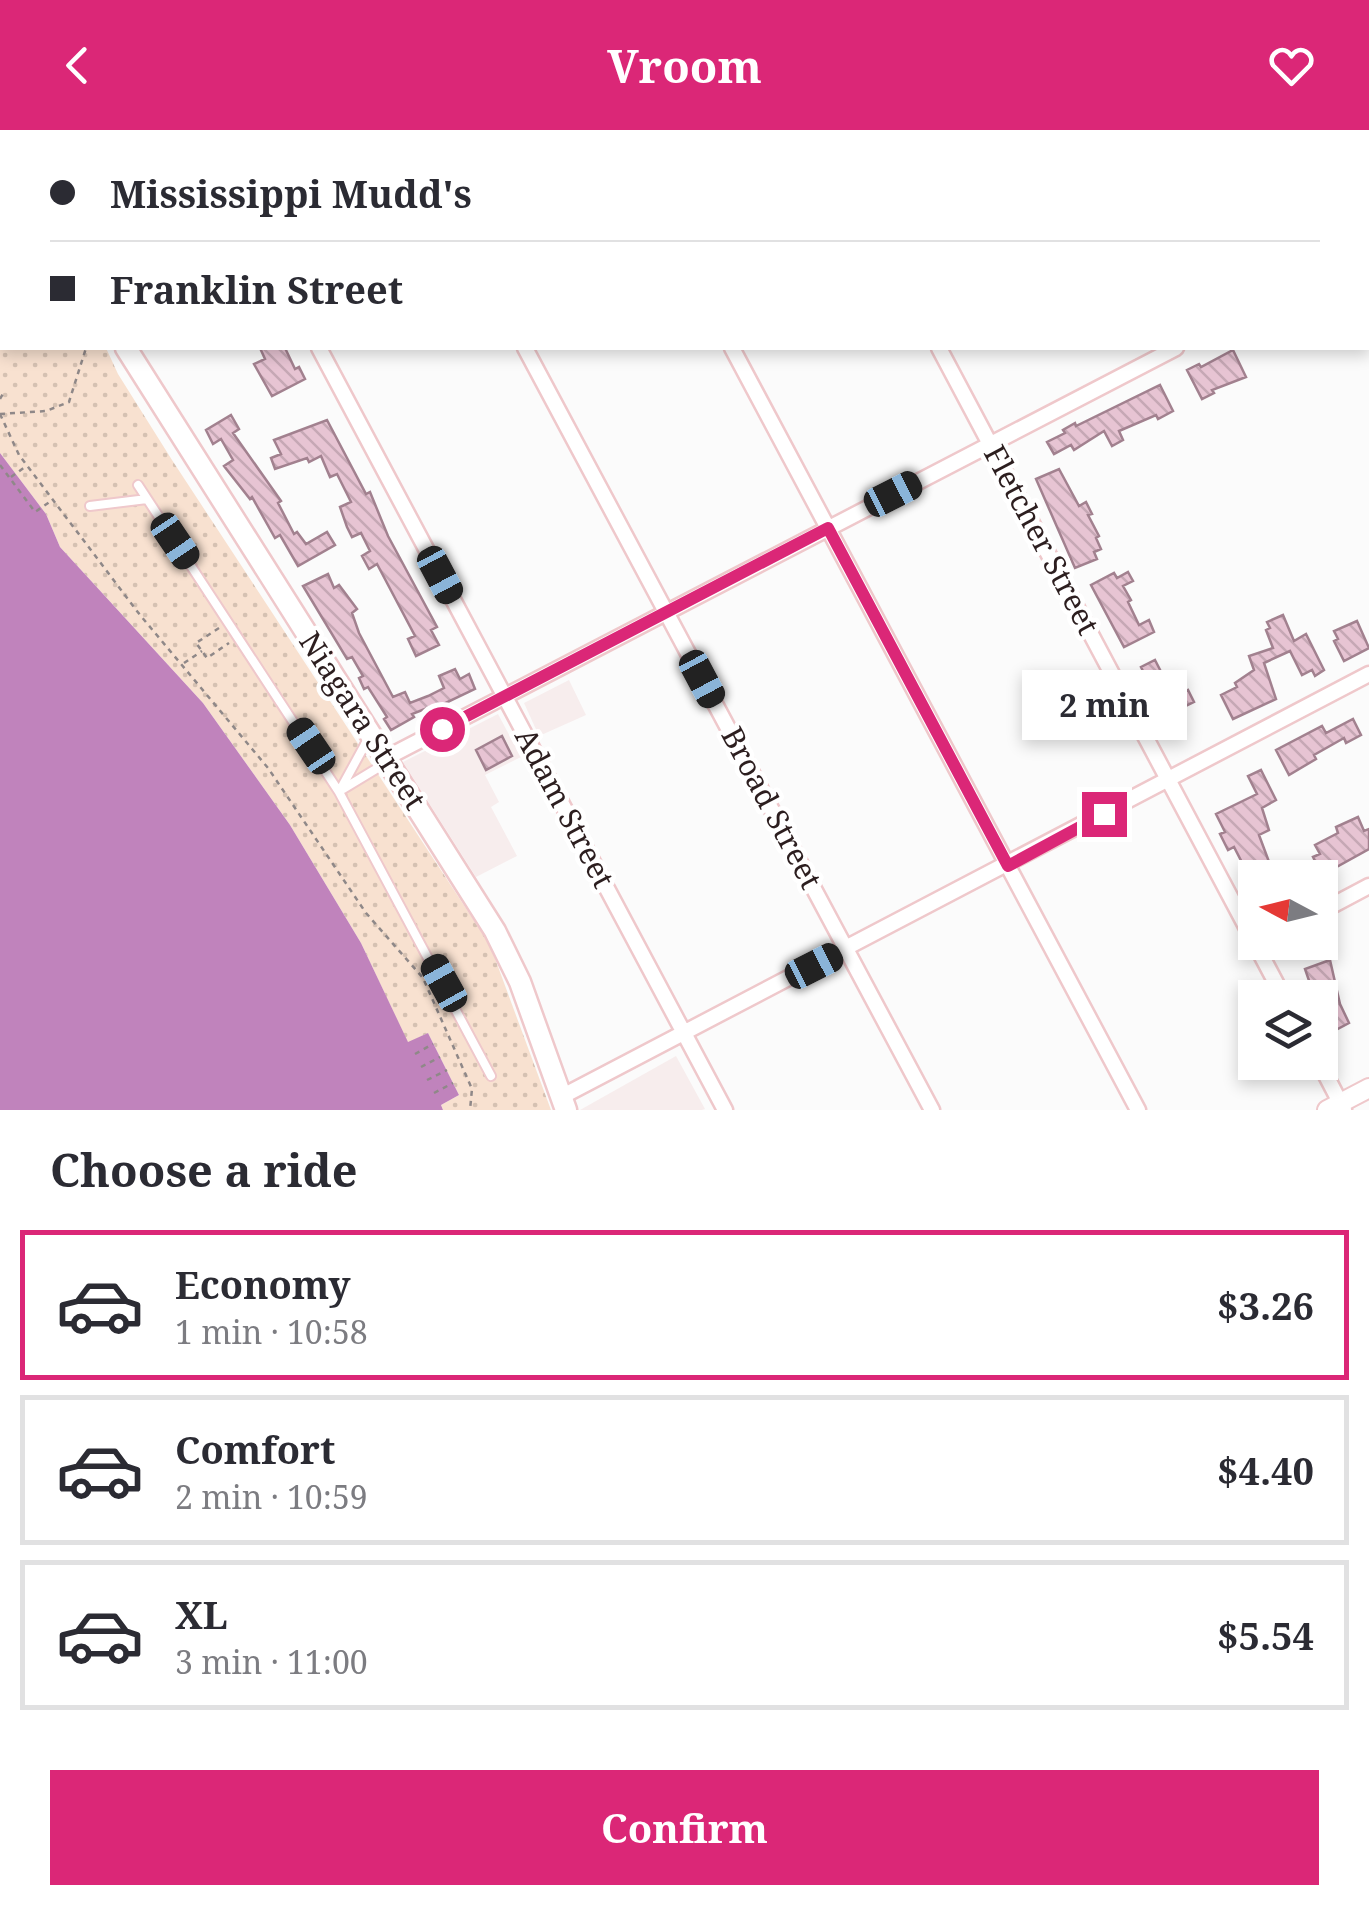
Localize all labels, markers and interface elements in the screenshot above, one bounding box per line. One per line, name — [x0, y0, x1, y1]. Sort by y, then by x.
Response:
text: Vroom — [607, 35, 762, 96]
icon: back — [50, 38, 105, 93]
icon: heart — [1264, 38, 1319, 93]
text: Mississippi Mudd's — [110, 167, 472, 219]
text: Franklin Street — [110, 263, 403, 315]
street label: Fletcher Street — [975, 437, 1110, 641]
car — [859, 467, 927, 521]
car — [146, 508, 204, 574]
car — [413, 541, 467, 609]
street label: Niagara Street — [290, 623, 436, 817]
car — [675, 645, 729, 713]
callout: 2 min — [1022, 669, 1186, 739]
text: 2 min — [1059, 683, 1150, 726]
route start — [420, 707, 465, 752]
car — [282, 713, 340, 779]
street label: Broad Street — [712, 719, 832, 895]
street label: Adam Street — [506, 720, 625, 894]
route end — [1082, 792, 1127, 837]
north arrow — [1238, 860, 1338, 960]
map controls — [1238, 860, 1338, 1080]
car — [780, 939, 848, 993]
car — [416, 949, 472, 1017]
button: layers — [1238, 980, 1338, 1080]
text: Choose a ride — [50, 1139, 358, 1200]
text: Economy — [175, 1258, 351, 1310]
icon: car — [55, 1260, 145, 1350]
text: $3.26 — [1217, 1279, 1314, 1331]
text: 1 min · 10:58 — [175, 1310, 368, 1353]
text: Comfort — [175, 1423, 335, 1475]
icon: car — [55, 1425, 145, 1515]
text: $4.40 — [1217, 1444, 1314, 1496]
text: 2 min · 10:59 — [175, 1475, 368, 1518]
text: XL — [175, 1588, 228, 1640]
icon: car — [55, 1590, 145, 1680]
text: $5.54 — [1217, 1609, 1314, 1661]
text: 3 min · 11:00 — [175, 1640, 368, 1683]
button: Confirm — [50, 1770, 1319, 1885]

